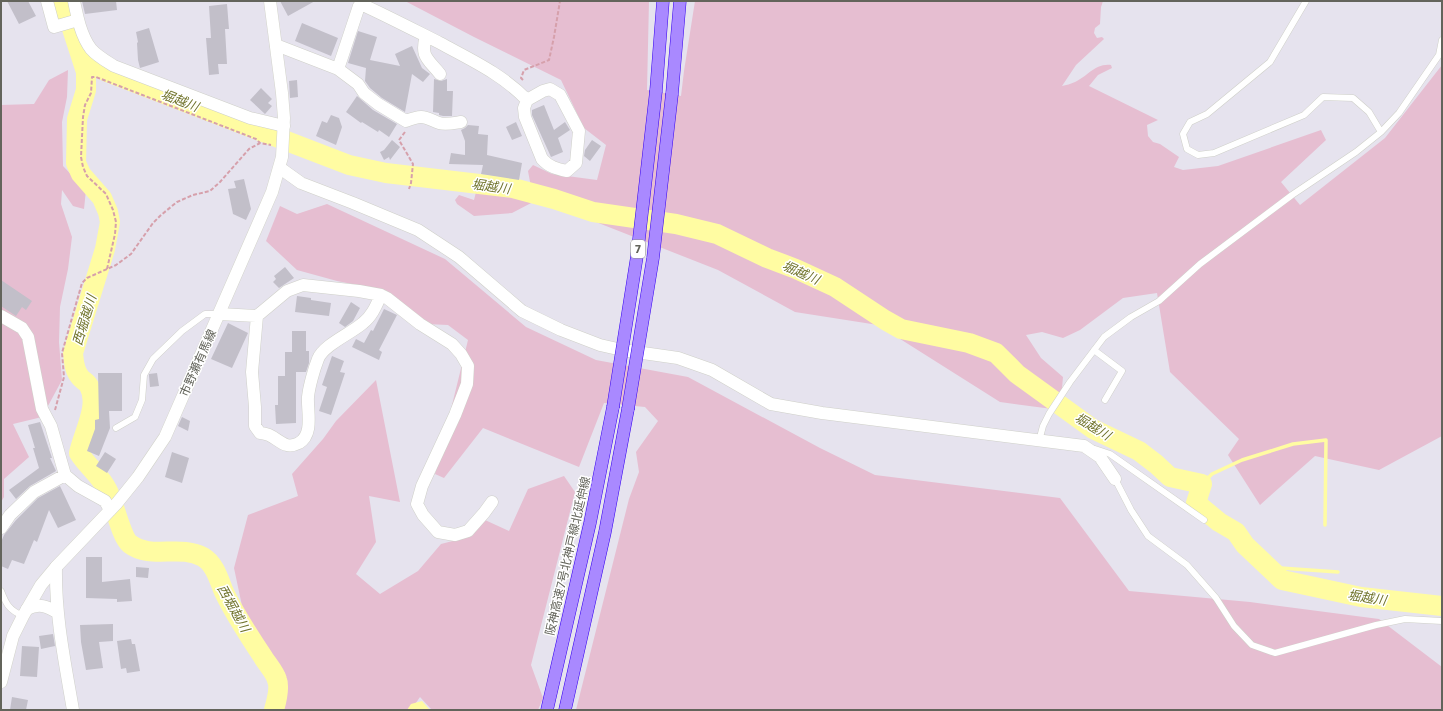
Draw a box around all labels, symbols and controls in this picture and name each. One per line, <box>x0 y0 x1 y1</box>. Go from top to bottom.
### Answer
water label: 堀越川 <box>158 85 203 117</box>
water label: 堀越川 <box>470 174 514 199</box>
road number: 7 <box>631 240 645 258</box>
water label: 堀越川 <box>779 256 824 290</box>
water label: 西堀越川 <box>68 291 102 348</box>
street label: 市野瀬有馬線 <box>175 326 220 399</box>
water label: 堀越川 <box>1071 408 1116 446</box>
street label: 阪神高速7号北神戸線北延伸線 <box>541 475 594 637</box>
water label: 西堀越川 <box>213 581 255 637</box>
water label: 堀越川 <box>1346 585 1390 610</box>

